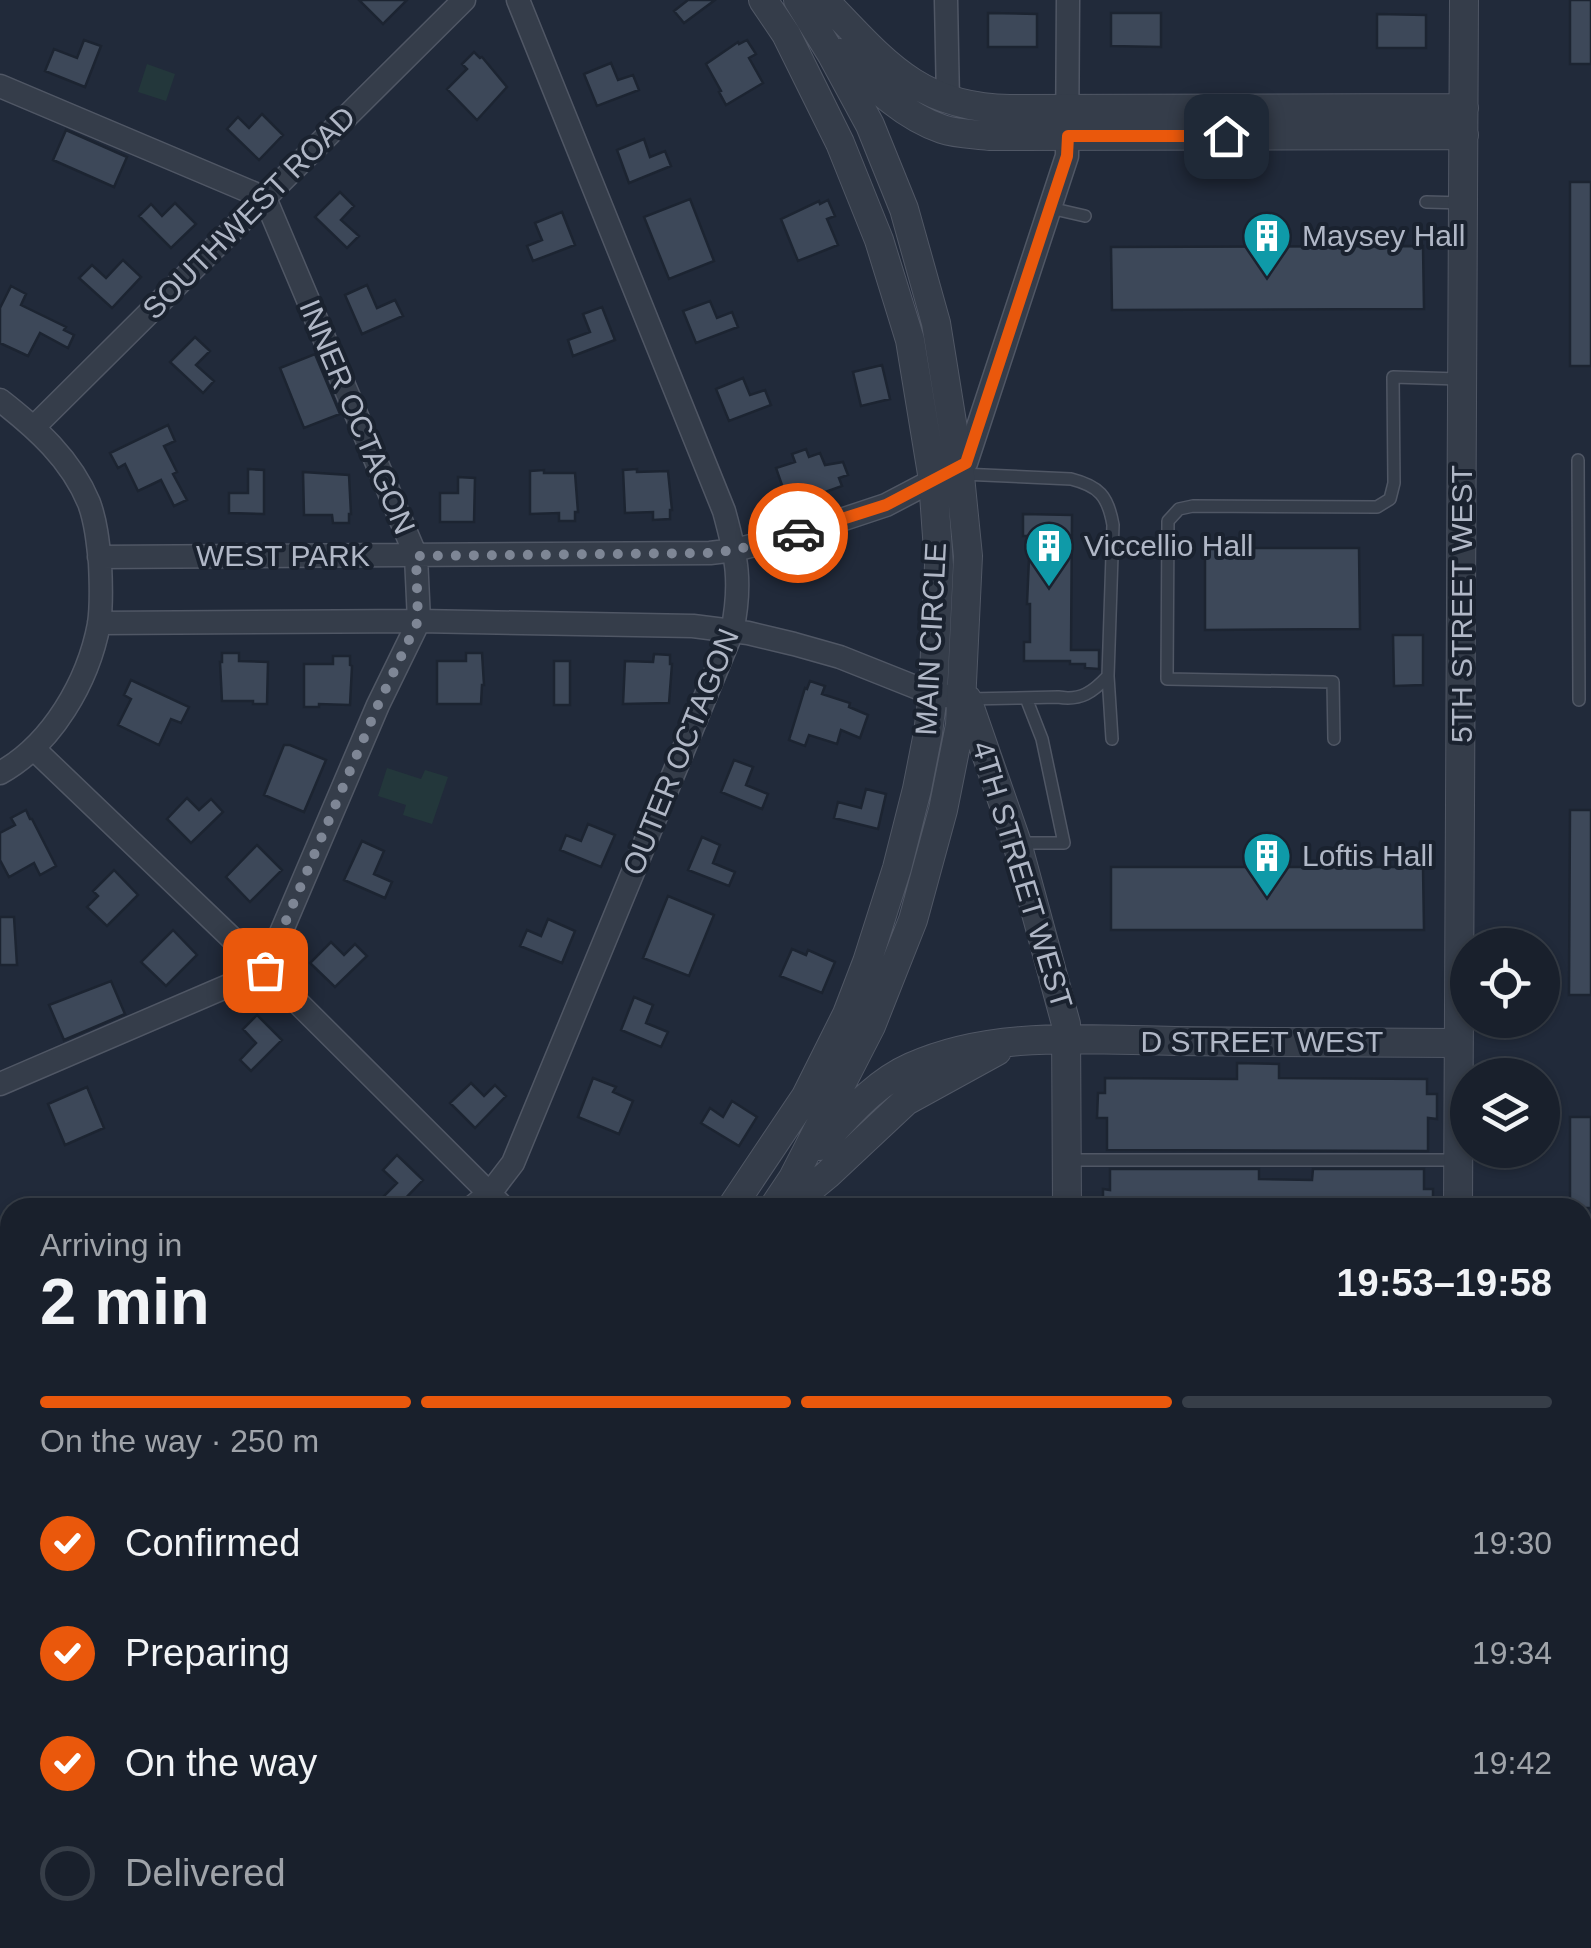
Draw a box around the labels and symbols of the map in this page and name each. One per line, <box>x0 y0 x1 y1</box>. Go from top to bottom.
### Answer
pin <box>1184 94 1269 179</box>
street label: SOUTHWEST ROAD <box>136 100 361 325</box>
building icon: Maysey Hall <box>1241 210 1293 278</box>
place label: Maysey Hall <box>1302 219 1465 252</box>
street label: INNER OCTAGON <box>293 295 422 539</box>
street label: 5TH STREET WEST <box>1445 465 1478 743</box>
courier <box>748 483 848 583</box>
building icon: Viccellio Hall <box>1023 520 1075 588</box>
place label: Viccellio Hall <box>1084 529 1254 562</box>
street label: WEST PARK <box>196 539 370 572</box>
street label: MAIN CIRCLE <box>909 542 952 736</box>
street label: OUTER OCTAGON <box>616 624 745 880</box>
street label: 4TH STREET WEST <box>966 737 1079 1013</box>
building icon: Loftis Hall <box>1241 830 1293 898</box>
place label: Loftis Hall <box>1302 839 1434 872</box>
pin <box>223 928 308 1013</box>
street label: D STREET WEST <box>1141 1025 1383 1058</box>

